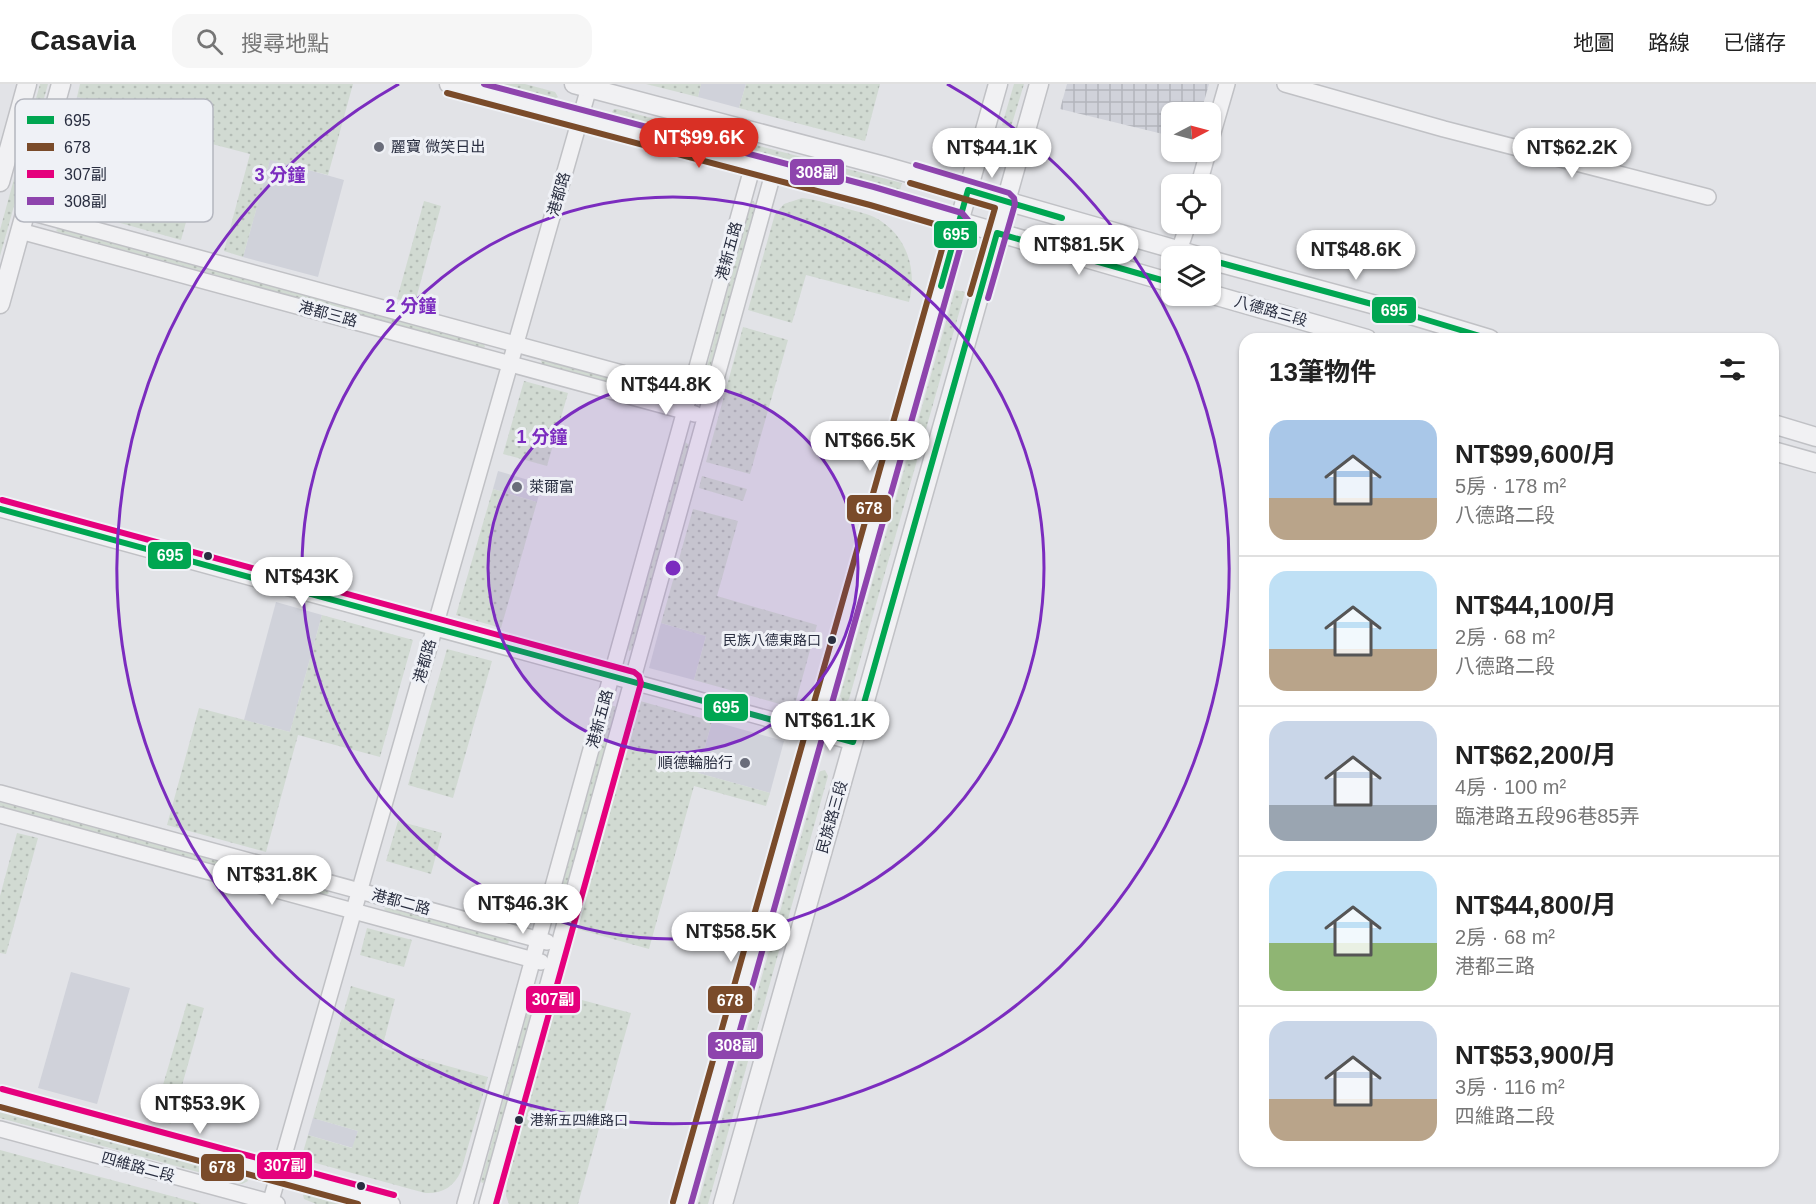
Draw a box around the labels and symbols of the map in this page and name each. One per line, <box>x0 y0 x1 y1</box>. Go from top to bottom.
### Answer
legend <box>15 99 213 222</box>
north arrow <box>1161 102 1221 162</box>
text: 695 <box>64 112 91 129</box>
pin: NT$99.6K <box>637 118 761 169</box>
pin: NT$44.1K <box>930 128 1054 179</box>
pin: NT$62.2K <box>1510 128 1634 179</box>
place label: 麗寶 微笑日出 <box>391 138 485 155</box>
text: 678 <box>64 139 91 156</box>
marker: 麗寶 微笑日出 <box>372 140 386 154</box>
line badge: 308副 <box>789 158 845 186</box>
text: 308副 <box>796 164 838 181</box>
text: 3 分鐘 <box>254 165 306 185</box>
text: 307副 <box>64 166 107 183</box>
street label: 港都路 <box>544 170 573 218</box>
text: 308副 <box>64 193 107 210</box>
street label: 港新五路 <box>713 220 744 282</box>
line badge: 695 <box>933 220 978 249</box>
pin: NT$81.5K <box>1017 225 1141 276</box>
text: 695 <box>943 226 969 243</box>
pin: NT$48.6K <box>1294 230 1418 281</box>
street label: 八德路三段 <box>1233 292 1310 329</box>
text: 2 分鐘 <box>385 296 437 316</box>
line badge: 695 <box>1371 296 1417 324</box>
street label: 港都三路 <box>297 298 359 329</box>
text: 695 <box>1381 302 1407 319</box>
pin: NT$44.8K <box>604 365 728 416</box>
pin: NT$66.5K <box>808 421 932 472</box>
text: 1 分鐘 <box>516 427 568 447</box>
place label: 萊爾富 <box>529 478 574 495</box>
marker: 萊爾富 <box>510 480 524 494</box>
line badge: 678 <box>846 494 892 523</box>
text: 678 <box>856 500 882 517</box>
line badge: 695 <box>147 541 192 570</box>
text: 695 <box>157 547 183 564</box>
unlabelled marker <box>202 550 214 562</box>
pin: NT$43K <box>253 557 351 608</box>
centre of rings <box>663 558 683 578</box>
place label: 民族八德東路口 <box>723 632 821 648</box>
marker: 民族八德東路口 <box>826 634 838 646</box>
street label: 港都路 <box>410 637 439 685</box>
street label: 港新五路 <box>584 688 615 750</box>
line badge: 695 <box>703 693 749 722</box>
text: 695 <box>713 699 739 716</box>
pin: NT$61.1K <box>768 701 892 752</box>
place label: 順德輪胎行 <box>658 754 733 771</box>
marker: 順德輪胎行 <box>738 756 752 770</box>
street label: 民族路三段 <box>813 778 850 855</box>
pin: NT$31.8K <box>210 855 334 906</box>
pin: NT$46.3K <box>461 884 585 935</box>
street label: 港都二路 <box>370 886 432 917</box>
pin: NT$58.5K <box>669 912 793 963</box>
line badge: 307副 <box>525 985 581 1014</box>
line badge: 678 <box>707 985 753 1014</box>
text: 307副 <box>532 991 574 1008</box>
text: 678 <box>717 992 743 1009</box>
line badge: 308副 <box>707 1031 764 1060</box>
text: 308副 <box>715 1037 757 1054</box>
pin: NT$53.9K <box>138 1084 262 1135</box>
place label: 港新五四維路口 <box>530 1112 628 1128</box>
marker: 港新五四維路口 <box>513 1114 525 1126</box>
street label: 四維路二段 <box>100 1149 177 1184</box>
line badge: 307副 <box>256 1151 313 1180</box>
line badge: 678 <box>200 1153 245 1182</box>
text: 307副 <box>264 1157 306 1174</box>
text: 678 <box>209 1159 235 1176</box>
unlabelled marker <box>355 1180 367 1192</box>

